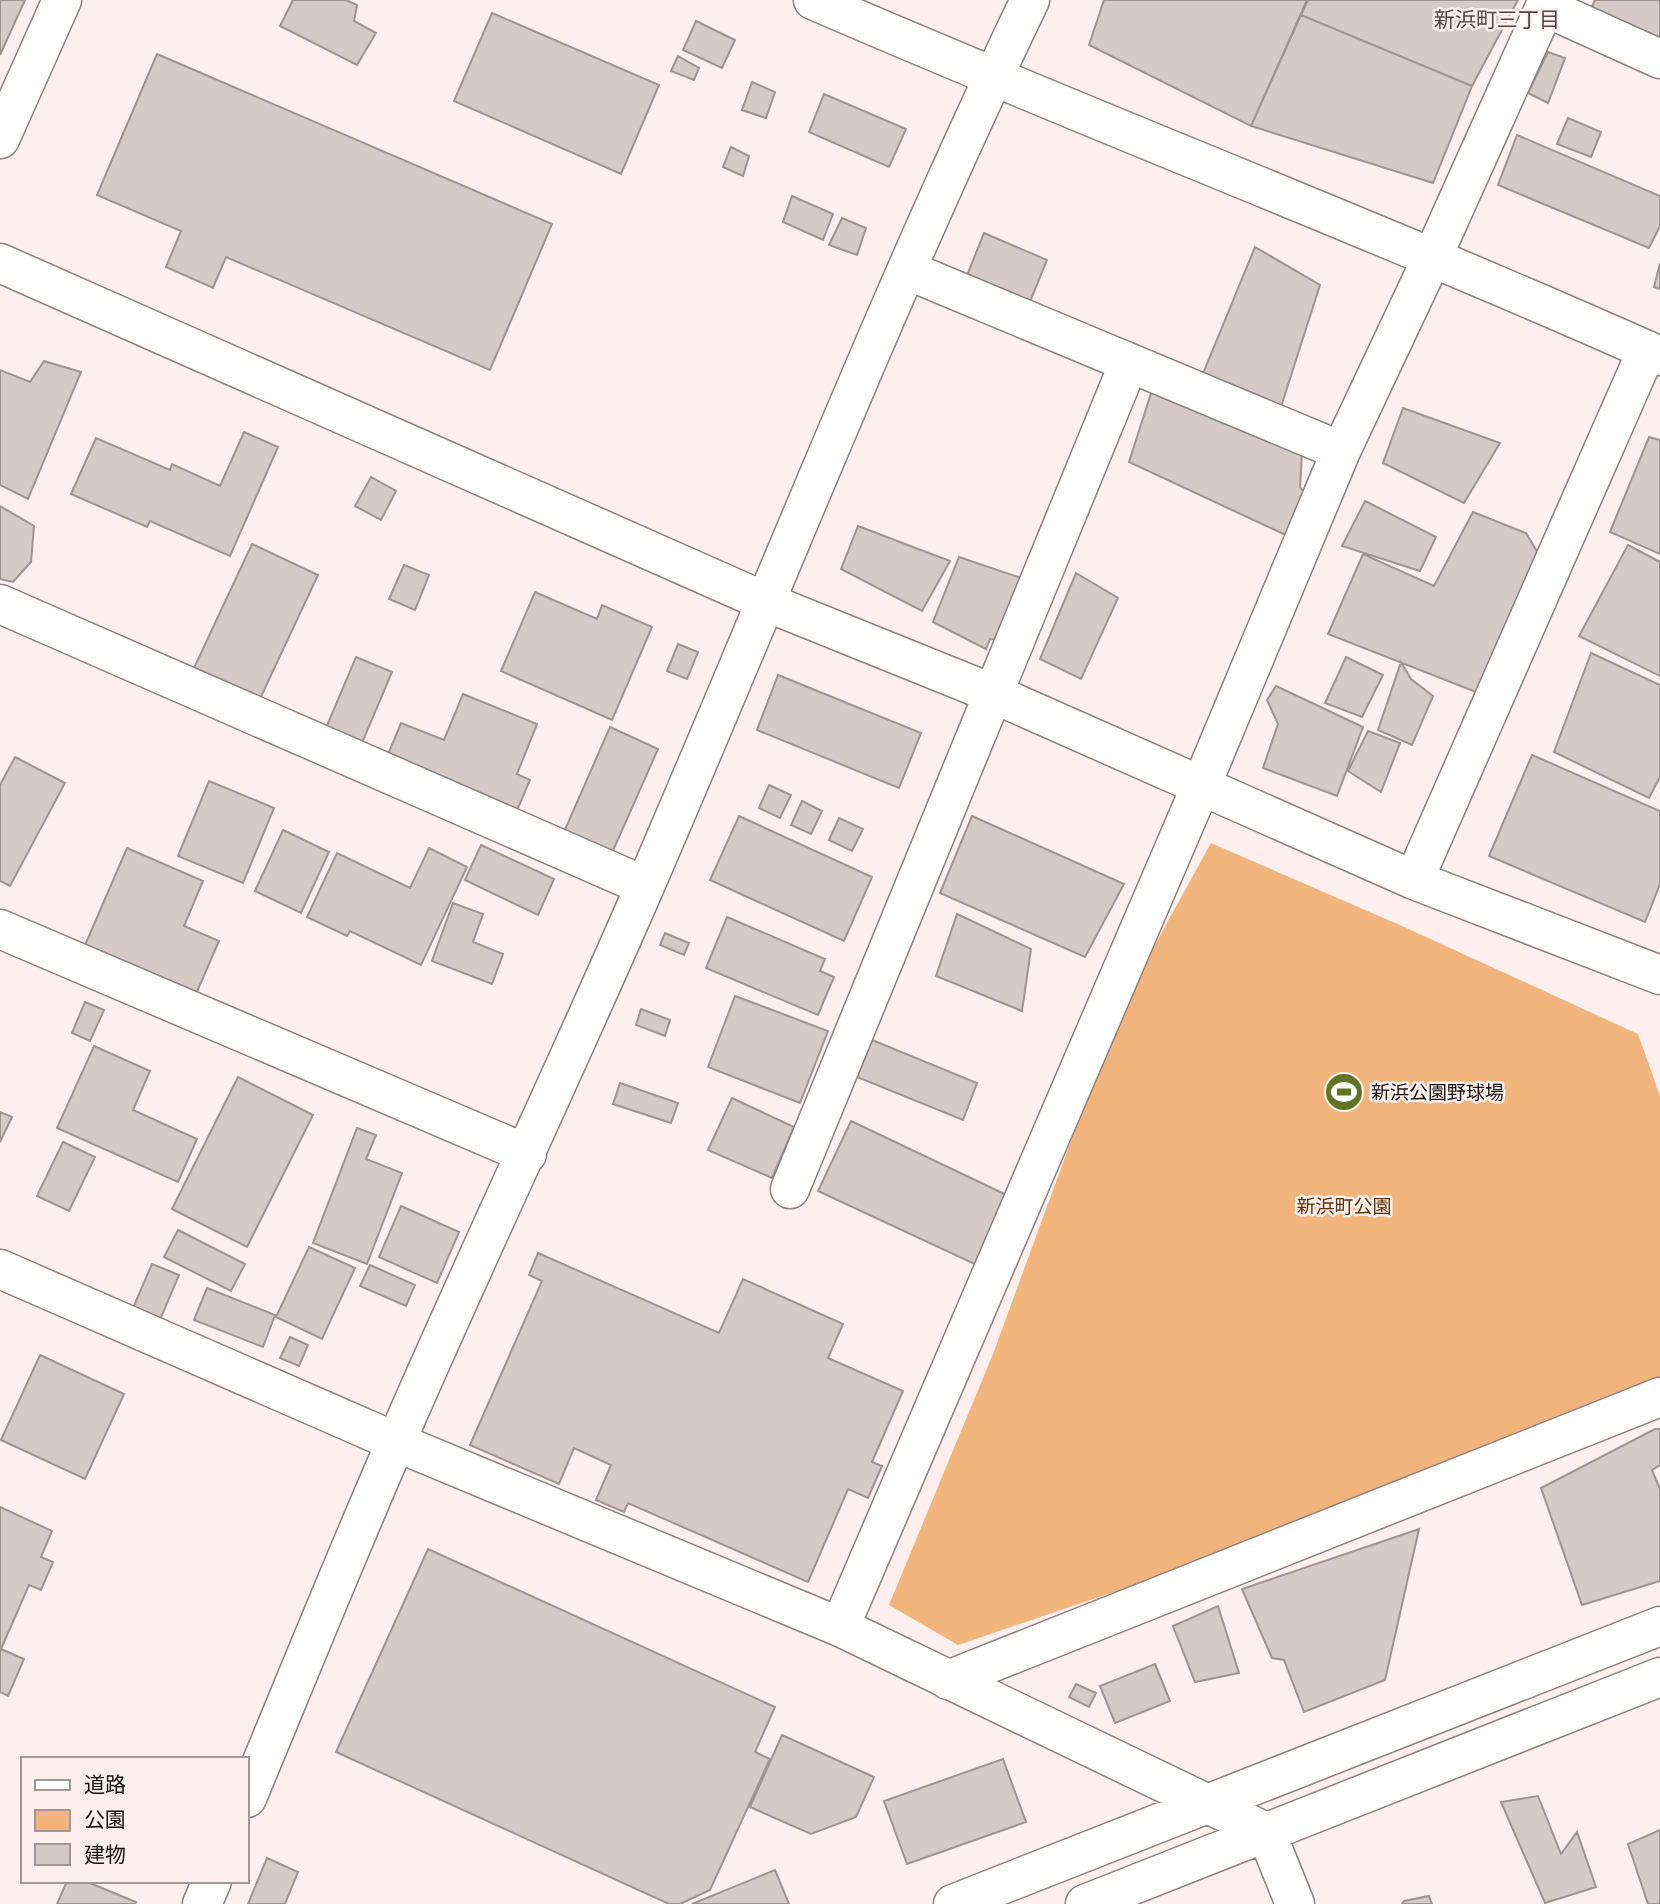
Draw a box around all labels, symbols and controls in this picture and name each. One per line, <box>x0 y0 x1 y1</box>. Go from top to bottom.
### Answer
district label: 新浜町三丁目 <box>1434 3 1560 35</box>
sports icon: 新浜公園野球場 <box>1323 1071 1365 1113</box>
place label: 新浜公園野球場 <box>1371 1077 1504 1106</box>
park label: 新浜町公園 <box>1296 1191 1392 1220</box>
legend <box>21 1757 248 1883</box>
text: 道路 <box>84 1768 126 1800</box>
text: 公園 <box>84 1803 126 1835</box>
text: 建物 <box>84 1838 126 1870</box>

